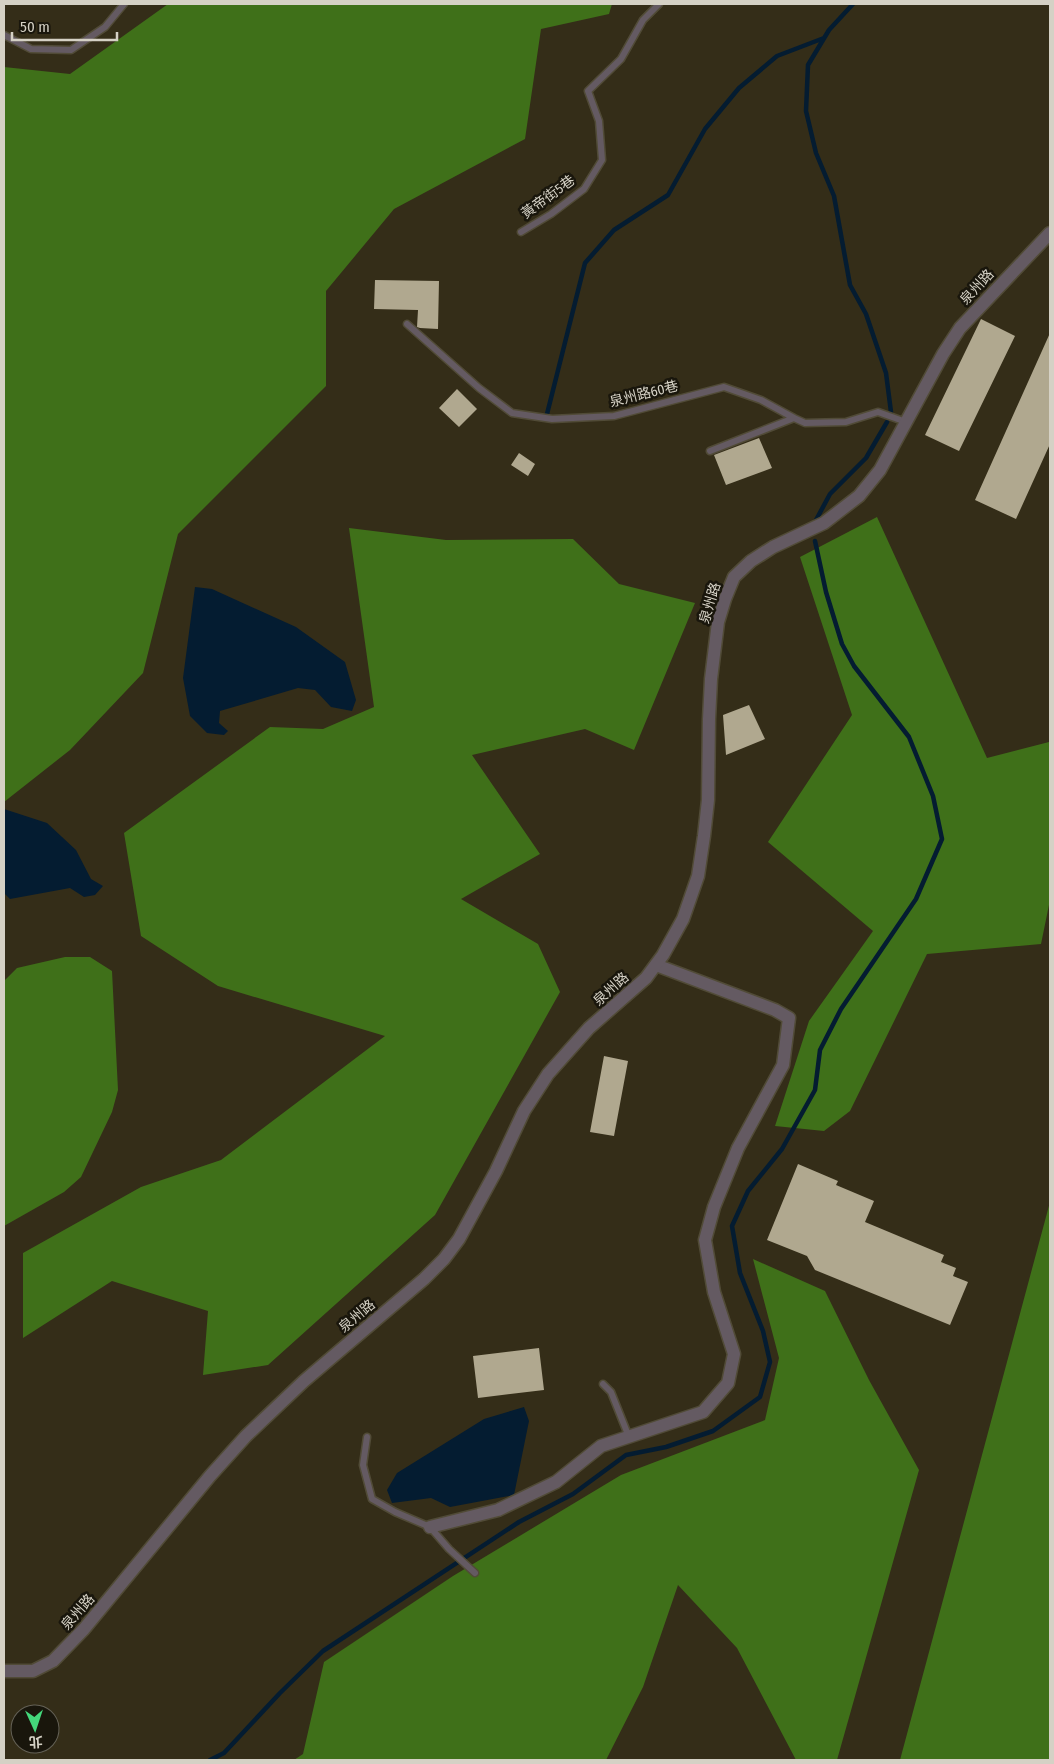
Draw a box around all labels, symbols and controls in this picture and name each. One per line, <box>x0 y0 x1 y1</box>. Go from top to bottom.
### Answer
scale bar <box>12 10 118 42</box>
text: 50 m <box>20 18 50 36</box>
street label: 黃帝街5巷 <box>518 172 578 222</box>
street label: 泉州路 <box>956 266 998 308</box>
street label: 泉州路60巷 <box>608 377 680 411</box>
street label: 泉州路 <box>696 580 724 626</box>
street label: 泉州路 <box>590 969 632 1009</box>
street label: 泉州路 <box>335 1296 379 1336</box>
street label: 泉州路 <box>58 1591 98 1633</box>
north arrow <box>10 1704 60 1754</box>
text: 北 <box>28 1733 43 1750</box>

